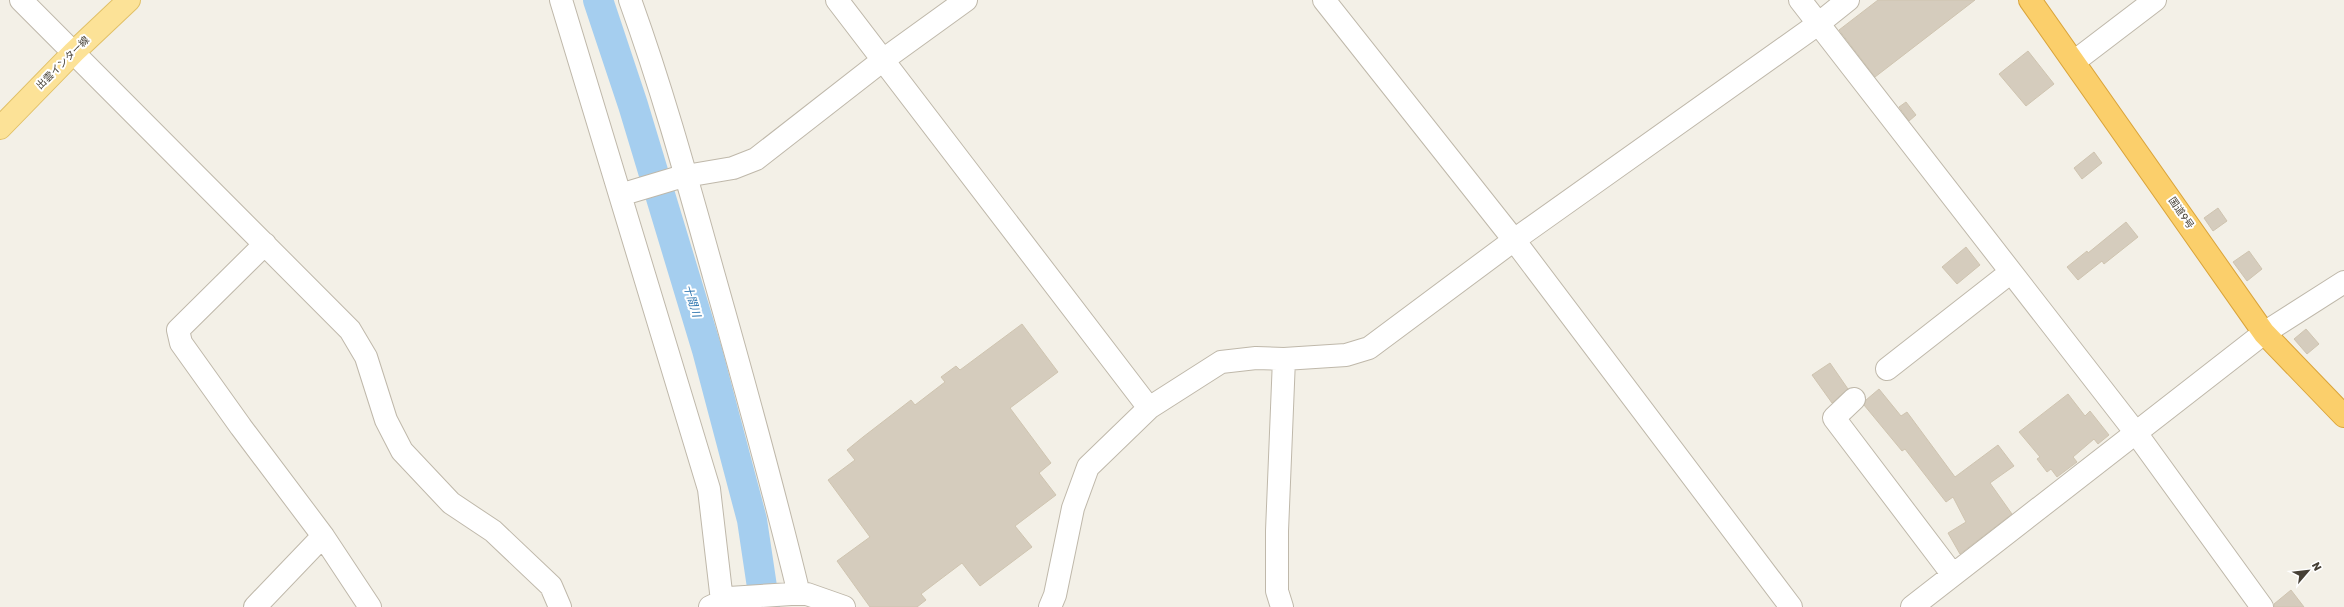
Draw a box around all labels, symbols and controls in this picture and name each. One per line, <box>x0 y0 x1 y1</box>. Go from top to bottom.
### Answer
street label: 出雲インター線 <box>34 34 92 92</box>
street label: 国道9号 <box>2166 195 2196 231</box>
water label: 十間川 <box>681 283 703 320</box>
north arrow <box>2288 551 2328 591</box>
text: N <box>2309 560 2324 573</box>

